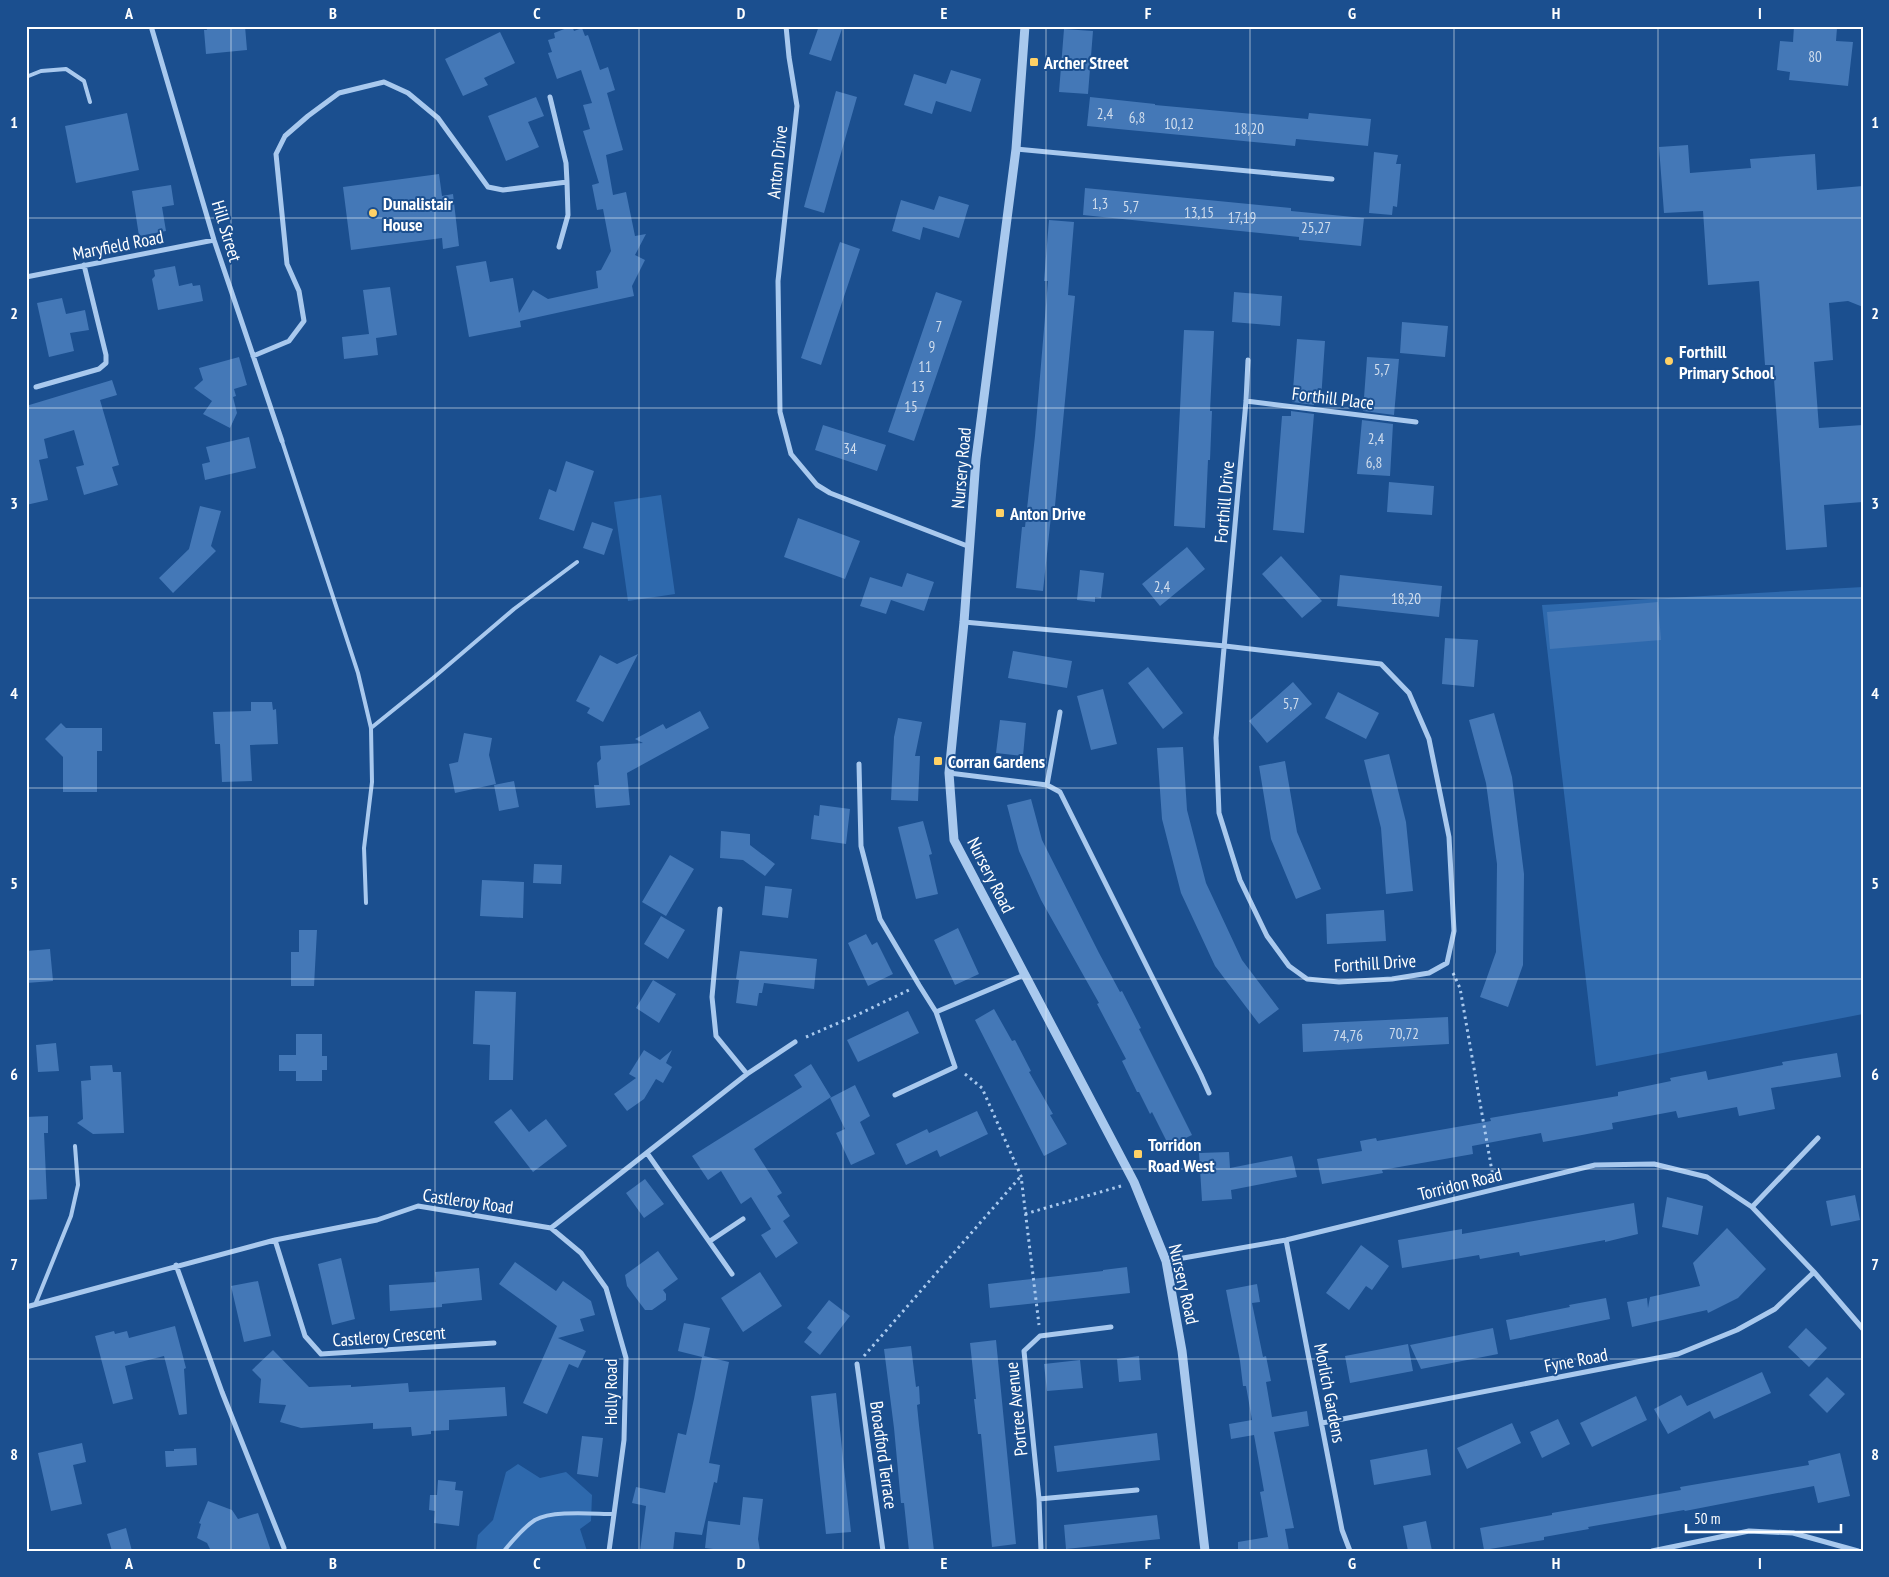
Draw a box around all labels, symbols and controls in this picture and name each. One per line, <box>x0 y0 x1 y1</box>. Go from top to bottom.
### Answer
text: A <box>124 3 134 23</box>
text: B <box>329 3 337 23</box>
text: C <box>533 3 541 23</box>
text: D <box>737 3 746 23</box>
text: E <box>941 3 948 23</box>
text: F <box>1145 3 1152 23</box>
text: G <box>1348 3 1356 23</box>
text: H <box>1552 3 1560 23</box>
text: I <box>1758 3 1762 23</box>
house number: 80 <box>1808 47 1822 66</box>
place label: Archer Street <box>1043 51 1129 74</box>
marker: Archer Street <box>1028 56 1040 68</box>
house number: 2,4 <box>1097 104 1113 123</box>
house number: 6,8 <box>1129 108 1145 127</box>
text: 1 <box>10 112 18 132</box>
text: 1 <box>1871 112 1879 132</box>
house number: 10,12 <box>1164 114 1194 133</box>
house number: 18,20 <box>1234 119 1264 138</box>
street label: Anton Drive <box>762 124 792 200</box>
place label: Dunalistair House <box>383 192 454 236</box>
house number: 1,3 <box>1092 194 1108 213</box>
street label: Hill Street <box>207 197 247 265</box>
house number: 5,7 <box>1123 197 1139 216</box>
house number: 13,15 <box>1184 203 1214 222</box>
marker: Dunalistair House <box>367 207 379 219</box>
house number: 17,19 <box>1228 208 1256 227</box>
house number: 25,27 <box>1301 218 1331 237</box>
street label: Maryfield Road <box>71 225 165 265</box>
text: 2 <box>10 303 18 323</box>
text: 2 <box>1871 303 1879 323</box>
house number: 7 <box>936 317 942 336</box>
house number: 9 <box>929 337 935 356</box>
place label: Forthill Primary School <box>1679 340 1775 384</box>
marker: Forthill Primary School <box>1663 355 1675 367</box>
house number: 11 <box>918 357 932 376</box>
house number: 5,7 <box>1374 360 1390 379</box>
house number: 13 <box>911 377 925 396</box>
street label: Forthill Place <box>1291 382 1375 414</box>
house number: 15 <box>904 397 918 416</box>
street label: Nursery Road <box>946 426 976 510</box>
house number: 2,4 <box>1368 429 1384 448</box>
house number: 34 <box>843 439 857 458</box>
house number: 6,8 <box>1366 453 1382 472</box>
street label: Forthill Drive <box>1209 460 1239 544</box>
text: 3 <box>10 493 18 513</box>
text: 3 <box>1871 493 1879 513</box>
place label: Anton Drive <box>1009 502 1086 525</box>
marker: Anton Drive <box>994 507 1006 519</box>
house number: 2,4 <box>1154 577 1170 596</box>
house number: 18,20 <box>1391 589 1421 608</box>
text: 4 <box>10 683 18 703</box>
text: 4 <box>1871 683 1879 703</box>
house number: 5,7 <box>1283 694 1299 713</box>
place label: Corran Gardens <box>948 750 1045 773</box>
marker: Corran Gardens <box>932 755 944 767</box>
street label: Nursery Road <box>962 833 1020 917</box>
text: 5 <box>10 873 18 893</box>
text: 5 <box>1871 873 1879 893</box>
street label: Forthill Drive <box>1333 949 1417 977</box>
house number: 70,72 <box>1389 1024 1419 1043</box>
house number: 74,76 <box>1333 1026 1363 1045</box>
text: 6 <box>10 1064 18 1084</box>
text: 6 <box>1871 1064 1879 1084</box>
place label: Torridon Road West <box>1148 1133 1215 1177</box>
marker: Torridon Road West <box>1132 1148 1144 1160</box>
street label: Torridon Road <box>1416 1162 1504 1206</box>
street label: Castleroy Road <box>421 1183 515 1219</box>
street label: Nursery Road <box>1164 1242 1204 1326</box>
text: 7 <box>10 1254 18 1274</box>
text: 7 <box>1871 1254 1879 1274</box>
street label: Castleroy Crescent <box>332 1321 446 1351</box>
street label: Morlich Gardens <box>1309 1341 1351 1445</box>
street label: Fyne Road <box>1542 1343 1610 1377</box>
street label: Holly Road <box>599 1359 622 1425</box>
street label: Portree Avenue <box>1000 1361 1032 1457</box>
street label: Broadford Terrace <box>865 1400 903 1510</box>
text: 8 <box>10 1444 18 1464</box>
text: 8 <box>1871 1444 1879 1464</box>
scale bar <box>1686 1502 1842 1534</box>
text: 50 m <box>1694 1509 1720 1528</box>
text: A <box>124 1553 134 1573</box>
text: B <box>329 1553 337 1573</box>
text: C <box>533 1553 541 1573</box>
text: D <box>737 1553 746 1573</box>
text: E <box>941 1553 948 1573</box>
text: F <box>1145 1553 1152 1573</box>
text: G <box>1348 1553 1356 1573</box>
text: H <box>1552 1553 1560 1573</box>
text: I <box>1758 1553 1762 1573</box>

